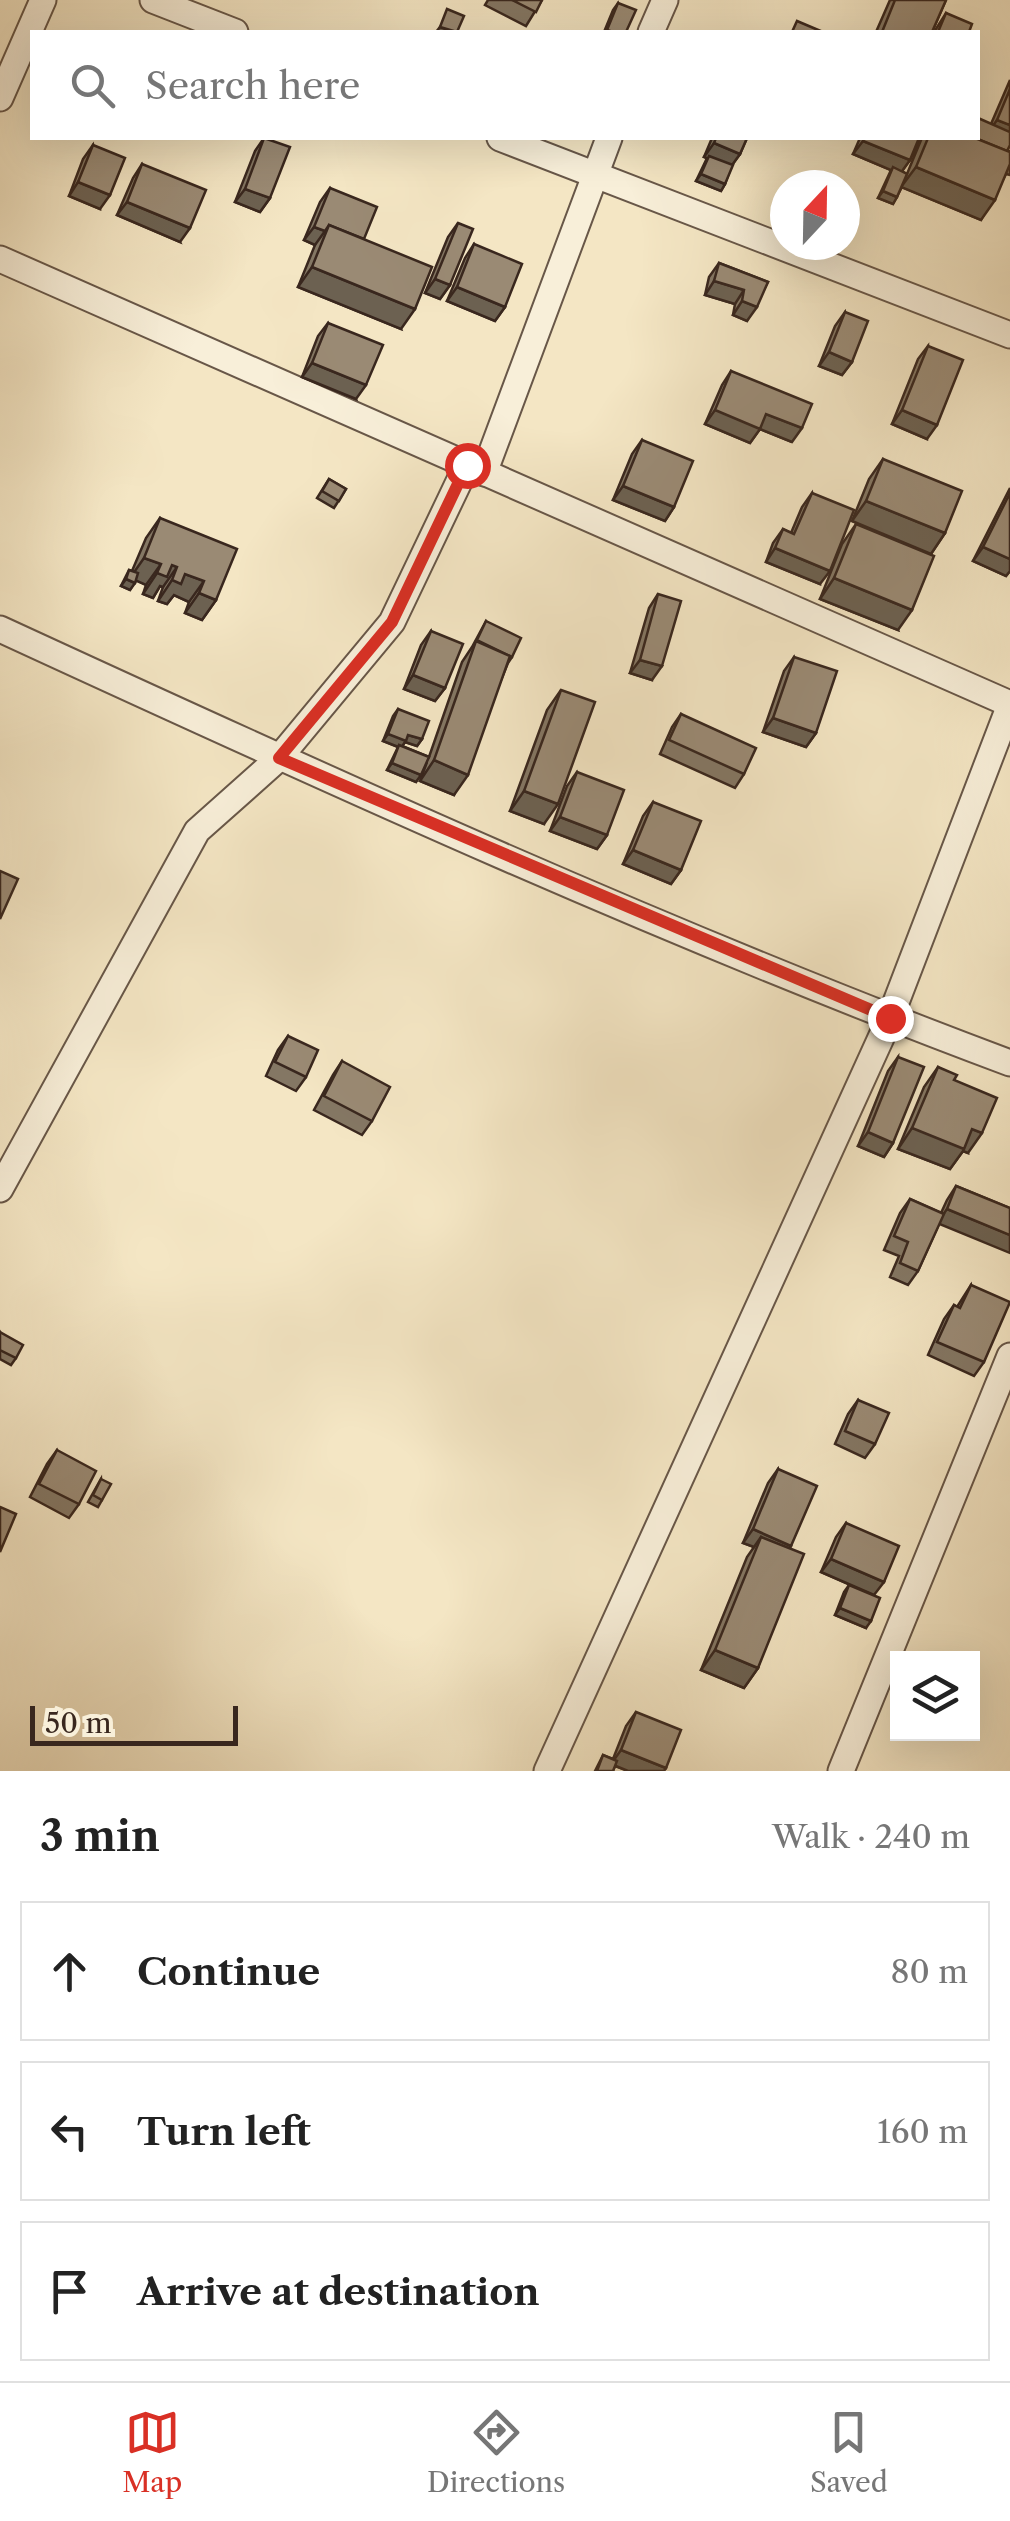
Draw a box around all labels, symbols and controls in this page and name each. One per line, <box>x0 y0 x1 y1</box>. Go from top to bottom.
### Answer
search box <box>30 30 980 140</box>
icon: search <box>65 58 120 113</box>
text: Search here <box>145 62 360 109</box>
north arrow <box>770 170 860 260</box>
route start <box>445 443 491 489</box>
route end <box>868 996 914 1042</box>
map controls <box>890 1651 980 1741</box>
button: layers <box>890 1651 980 1741</box>
scale bar <box>30 1701 238 1746</box>
text: 50 m <box>45 1706 112 1740</box>
text: 3 min <box>40 1810 160 1862</box>
text: Walk · 240 m <box>772 1817 970 1856</box>
icon: ahead <box>42 1944 97 1999</box>
text: Continue <box>137 1948 320 1995</box>
text: 80 m <box>890 1952 968 1991</box>
icon: left <box>42 2104 97 2159</box>
text: Turn left <box>137 2108 311 2155</box>
text: 160 m <box>877 2112 968 2151</box>
icon: arrive <box>42 2264 97 2319</box>
text: Arrive at destination <box>137 2268 540 2315</box>
tab: Map <box>122 2405 182 2499</box>
tab: Directions <box>427 2405 565 2499</box>
tab: Saved <box>810 2405 888 2499</box>

